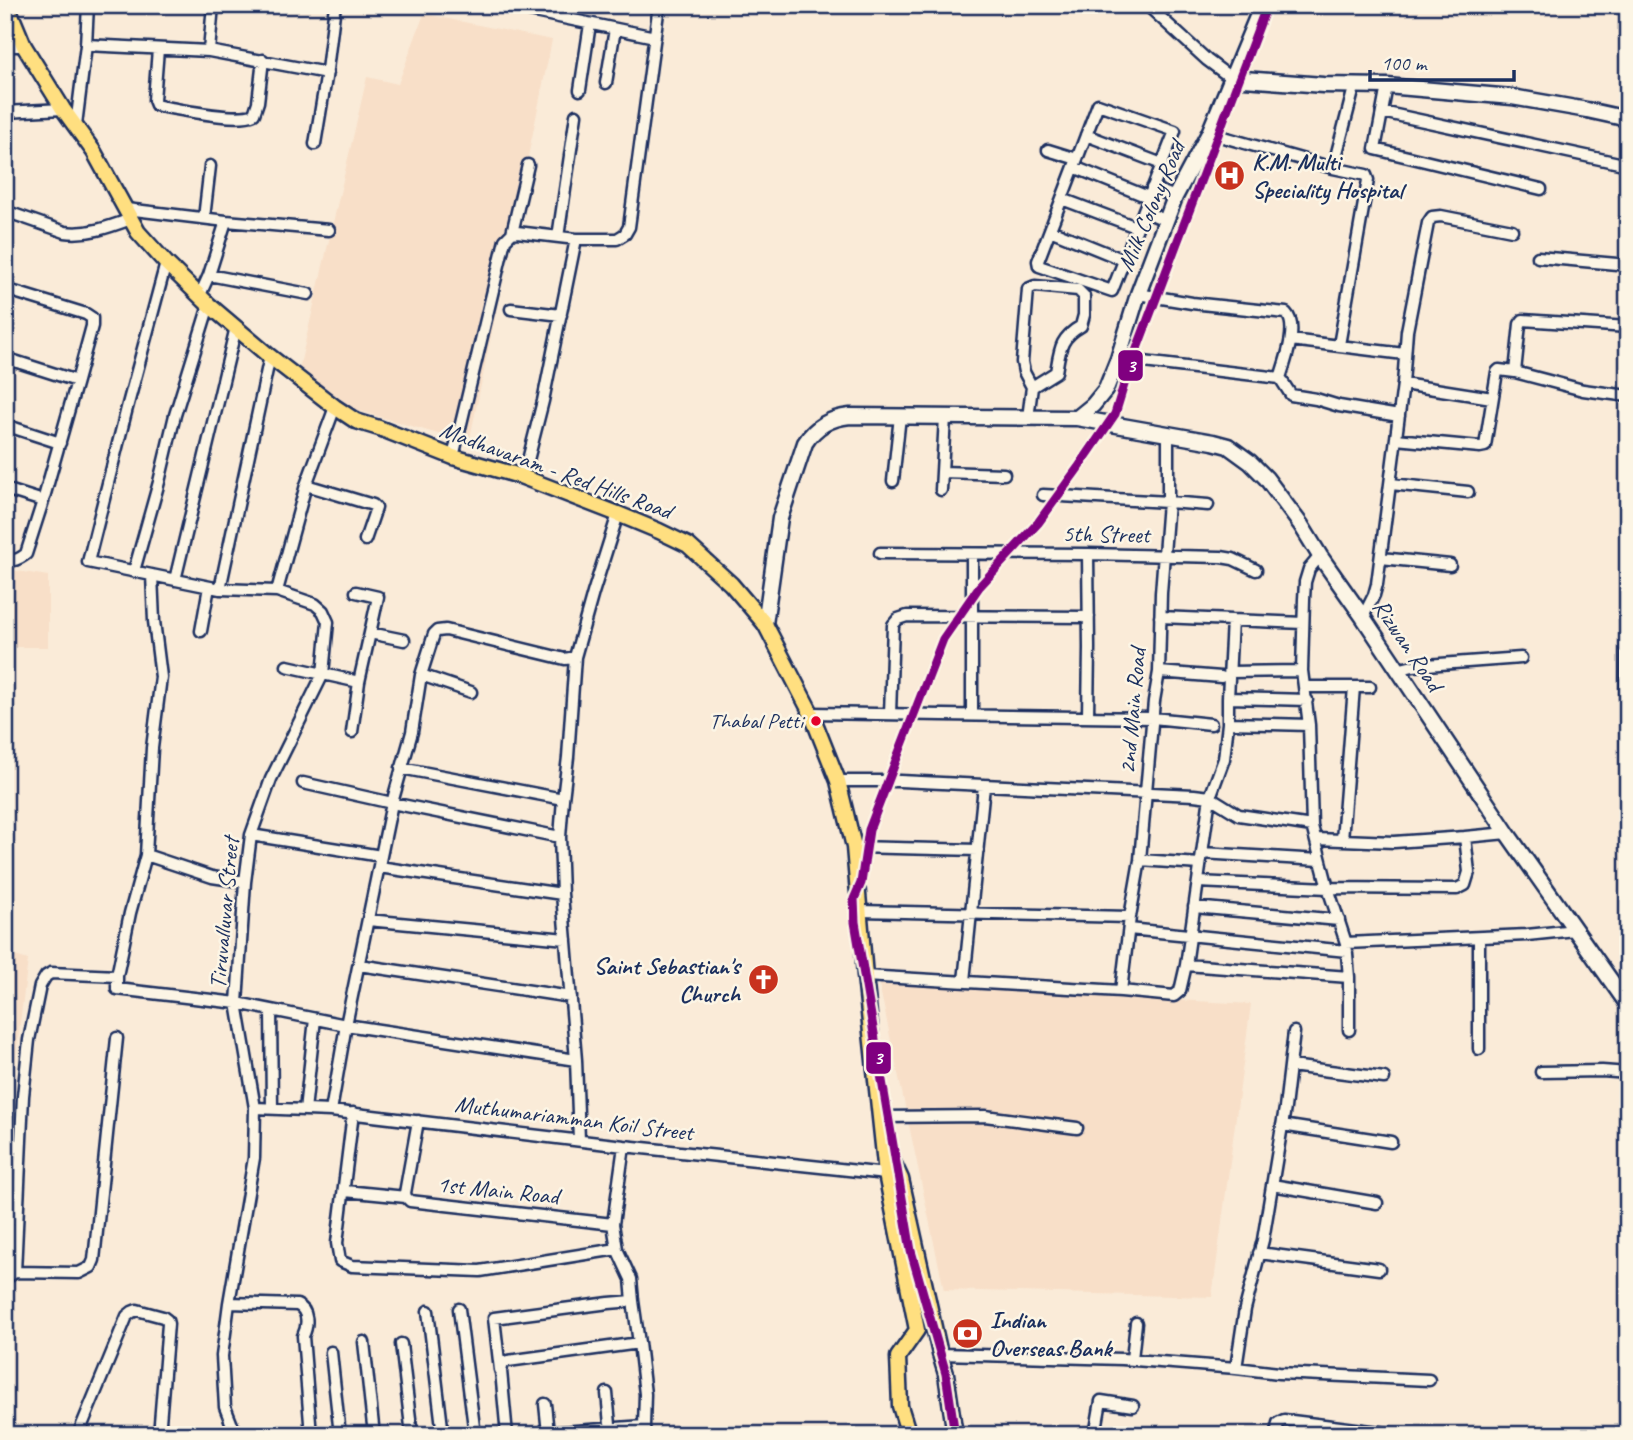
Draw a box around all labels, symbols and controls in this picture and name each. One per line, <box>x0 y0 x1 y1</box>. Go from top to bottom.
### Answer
scale bar <box>1370 38 1514 82</box>
text: 100 m <box>1381 50 1428 76</box>
street label: Milk Colony Road <box>1110 133 1193 275</box>
place label: K.M. Multi Speciality Hospital <box>1252 147 1408 205</box>
hospital icon: K.M. Multi Speciality Hospital <box>1212 159 1246 193</box>
line badge: 3 <box>1117 349 1144 382</box>
text: 3 <box>1127 354 1138 378</box>
street label: Madhavaram - Red Hills Road <box>436 414 679 527</box>
street label: 5th Street <box>1062 518 1152 550</box>
street label: Rizwan Road <box>1366 593 1452 700</box>
street label: 2nd Main Road <box>1112 643 1153 775</box>
place label: Thabal Petti <box>709 707 806 735</box>
marker: Thabal Petti <box>809 714 823 728</box>
street label: Tiruvalluvar Street <box>202 833 246 990</box>
place label: Saint Sebastian's Church <box>594 951 743 1009</box>
church icon: Saint Sebastian's Church <box>746 963 780 997</box>
line badge: 3 <box>865 1041 892 1075</box>
text: 3 <box>874 1046 885 1070</box>
street label: Muthumariamman Koil Street <box>453 1089 697 1148</box>
street label: 1st Main Road <box>436 1169 564 1212</box>
place label: Indian Overseas Bank <box>990 1305 1113 1363</box>
bank icon: Indian Overseas Bank <box>950 1317 984 1351</box>

